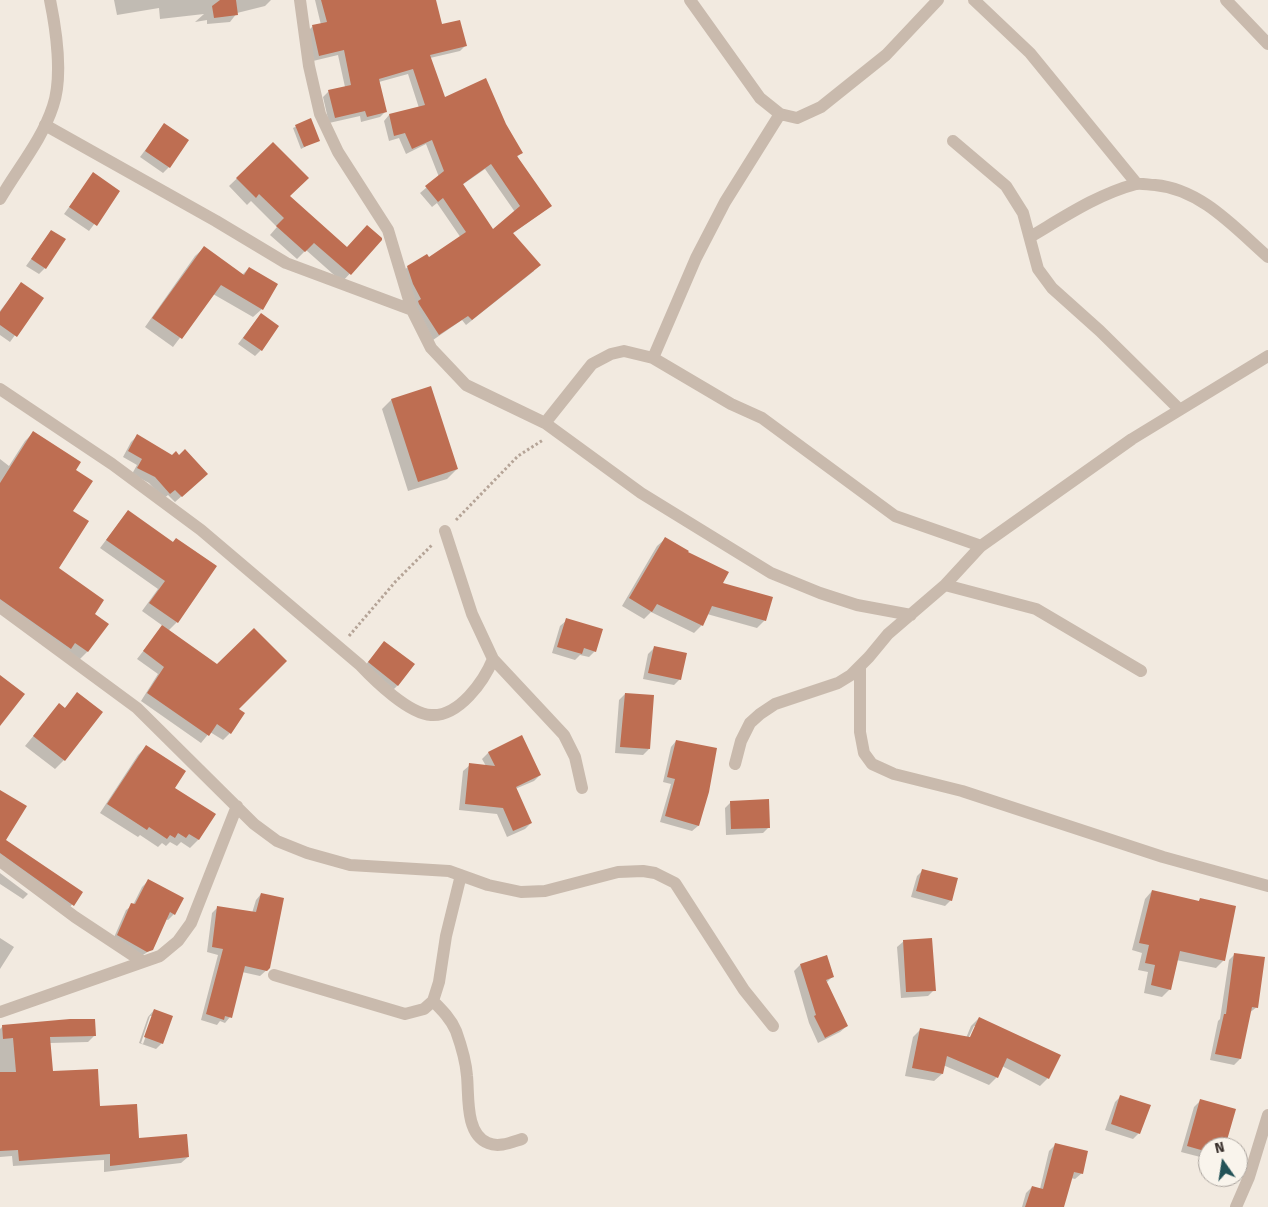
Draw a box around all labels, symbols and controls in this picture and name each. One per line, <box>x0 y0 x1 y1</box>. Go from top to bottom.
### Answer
north arrow <box>1198 1137 1248 1187</box>
text: N <box>1213 1139 1226 1157</box>

